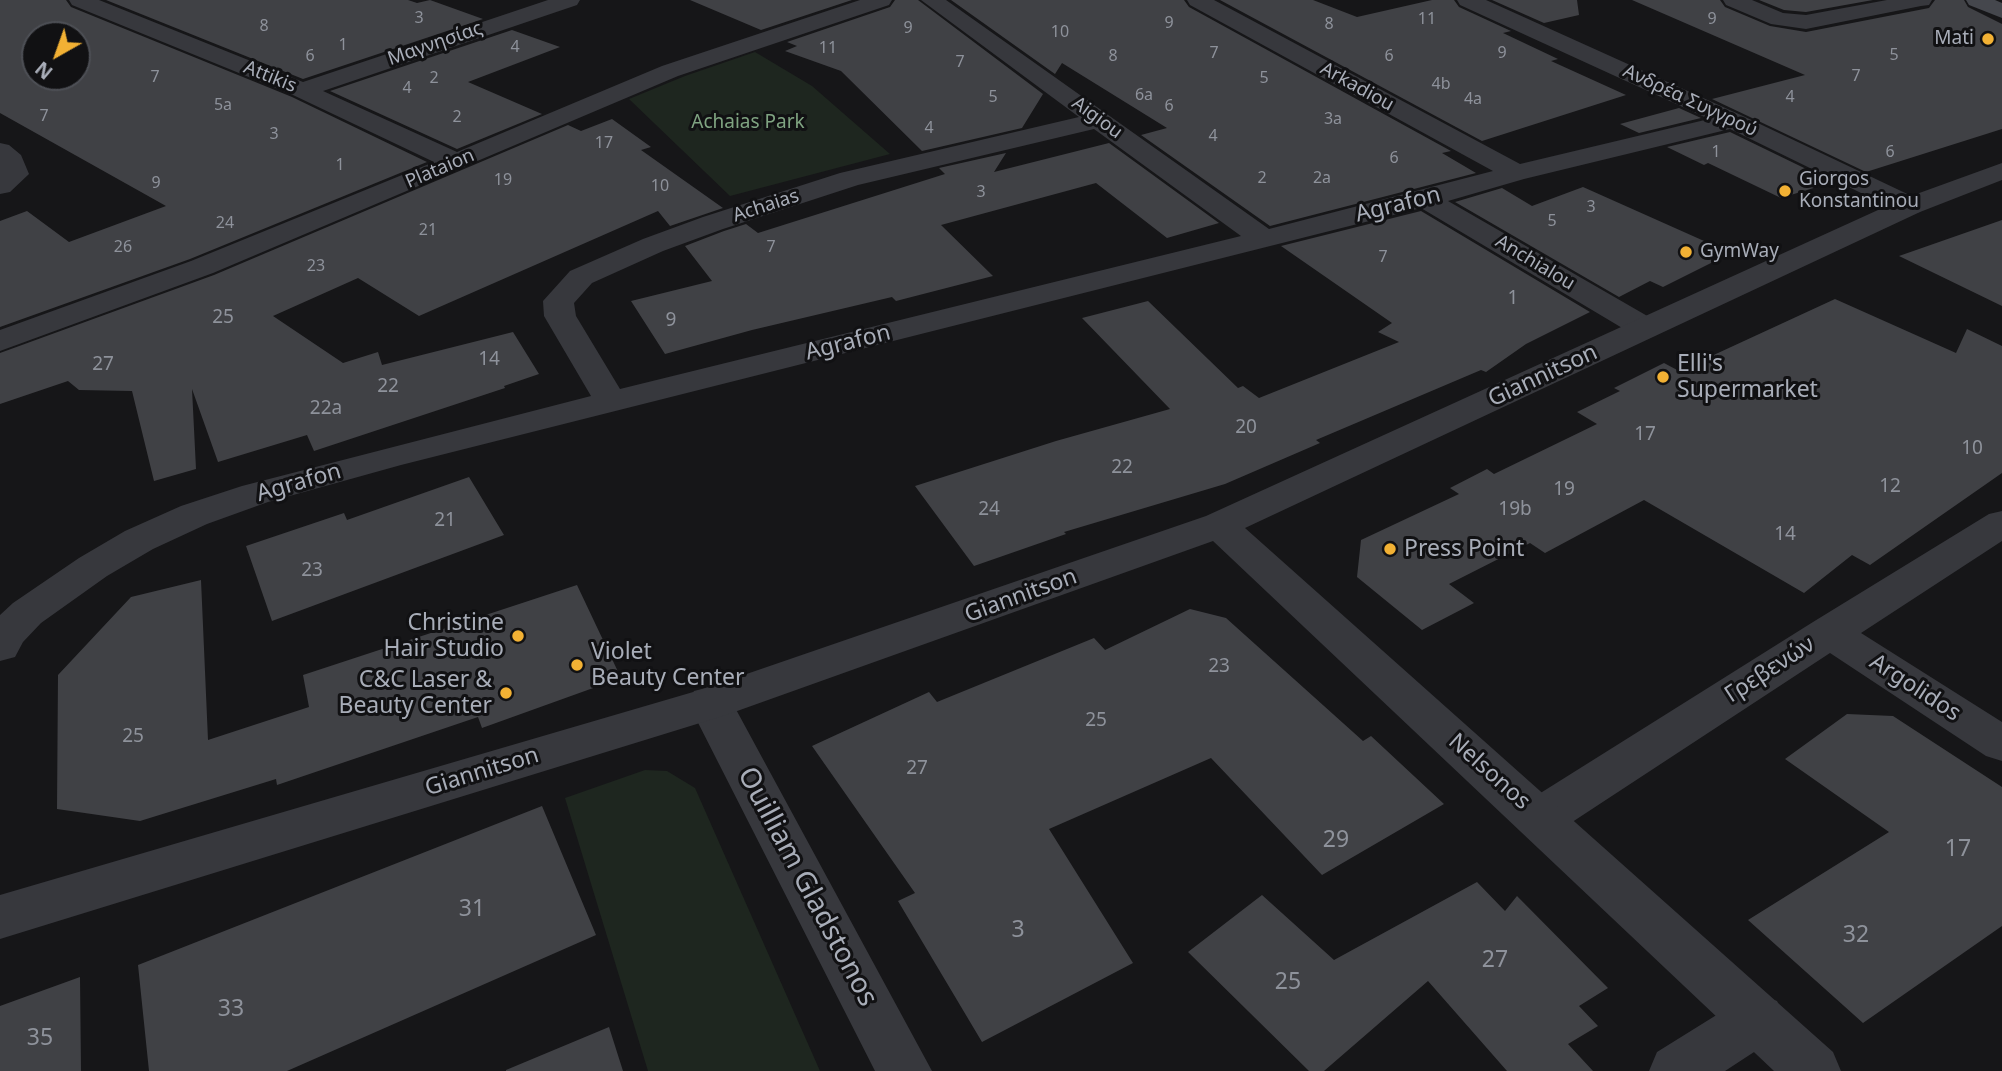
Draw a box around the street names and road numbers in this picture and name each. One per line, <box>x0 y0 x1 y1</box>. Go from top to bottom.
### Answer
street label: Μαγνησίας <box>385 17 485 71</box>
street label: Attikis <box>240 56 300 98</box>
street label: Arkadiou <box>1316 57 1398 117</box>
street label: Ανδρέα Συγγρού <box>1619 60 1761 142</box>
street label: Aigiou <box>1067 92 1127 144</box>
street label: Plataion <box>402 144 478 194</box>
street label: Agrafon <box>1353 181 1443 229</box>
street label: Achaias <box>730 185 802 227</box>
street label: Anchialou <box>1491 230 1579 296</box>
street label: Agrafon <box>803 319 893 367</box>
street label: Giannitson <box>1484 339 1602 413</box>
street label: Agrafon <box>253 458 345 508</box>
street label: Giannitson <box>961 563 1081 629</box>
street label: Γρεβενών <box>1720 631 1820 709</box>
street label: Argolidos <box>1864 648 1966 728</box>
street label: Nelsonos <box>1442 728 1536 816</box>
street label: Giannitson <box>422 742 542 802</box>
street label: Ouilliam Gladstonos <box>730 762 884 1012</box>

